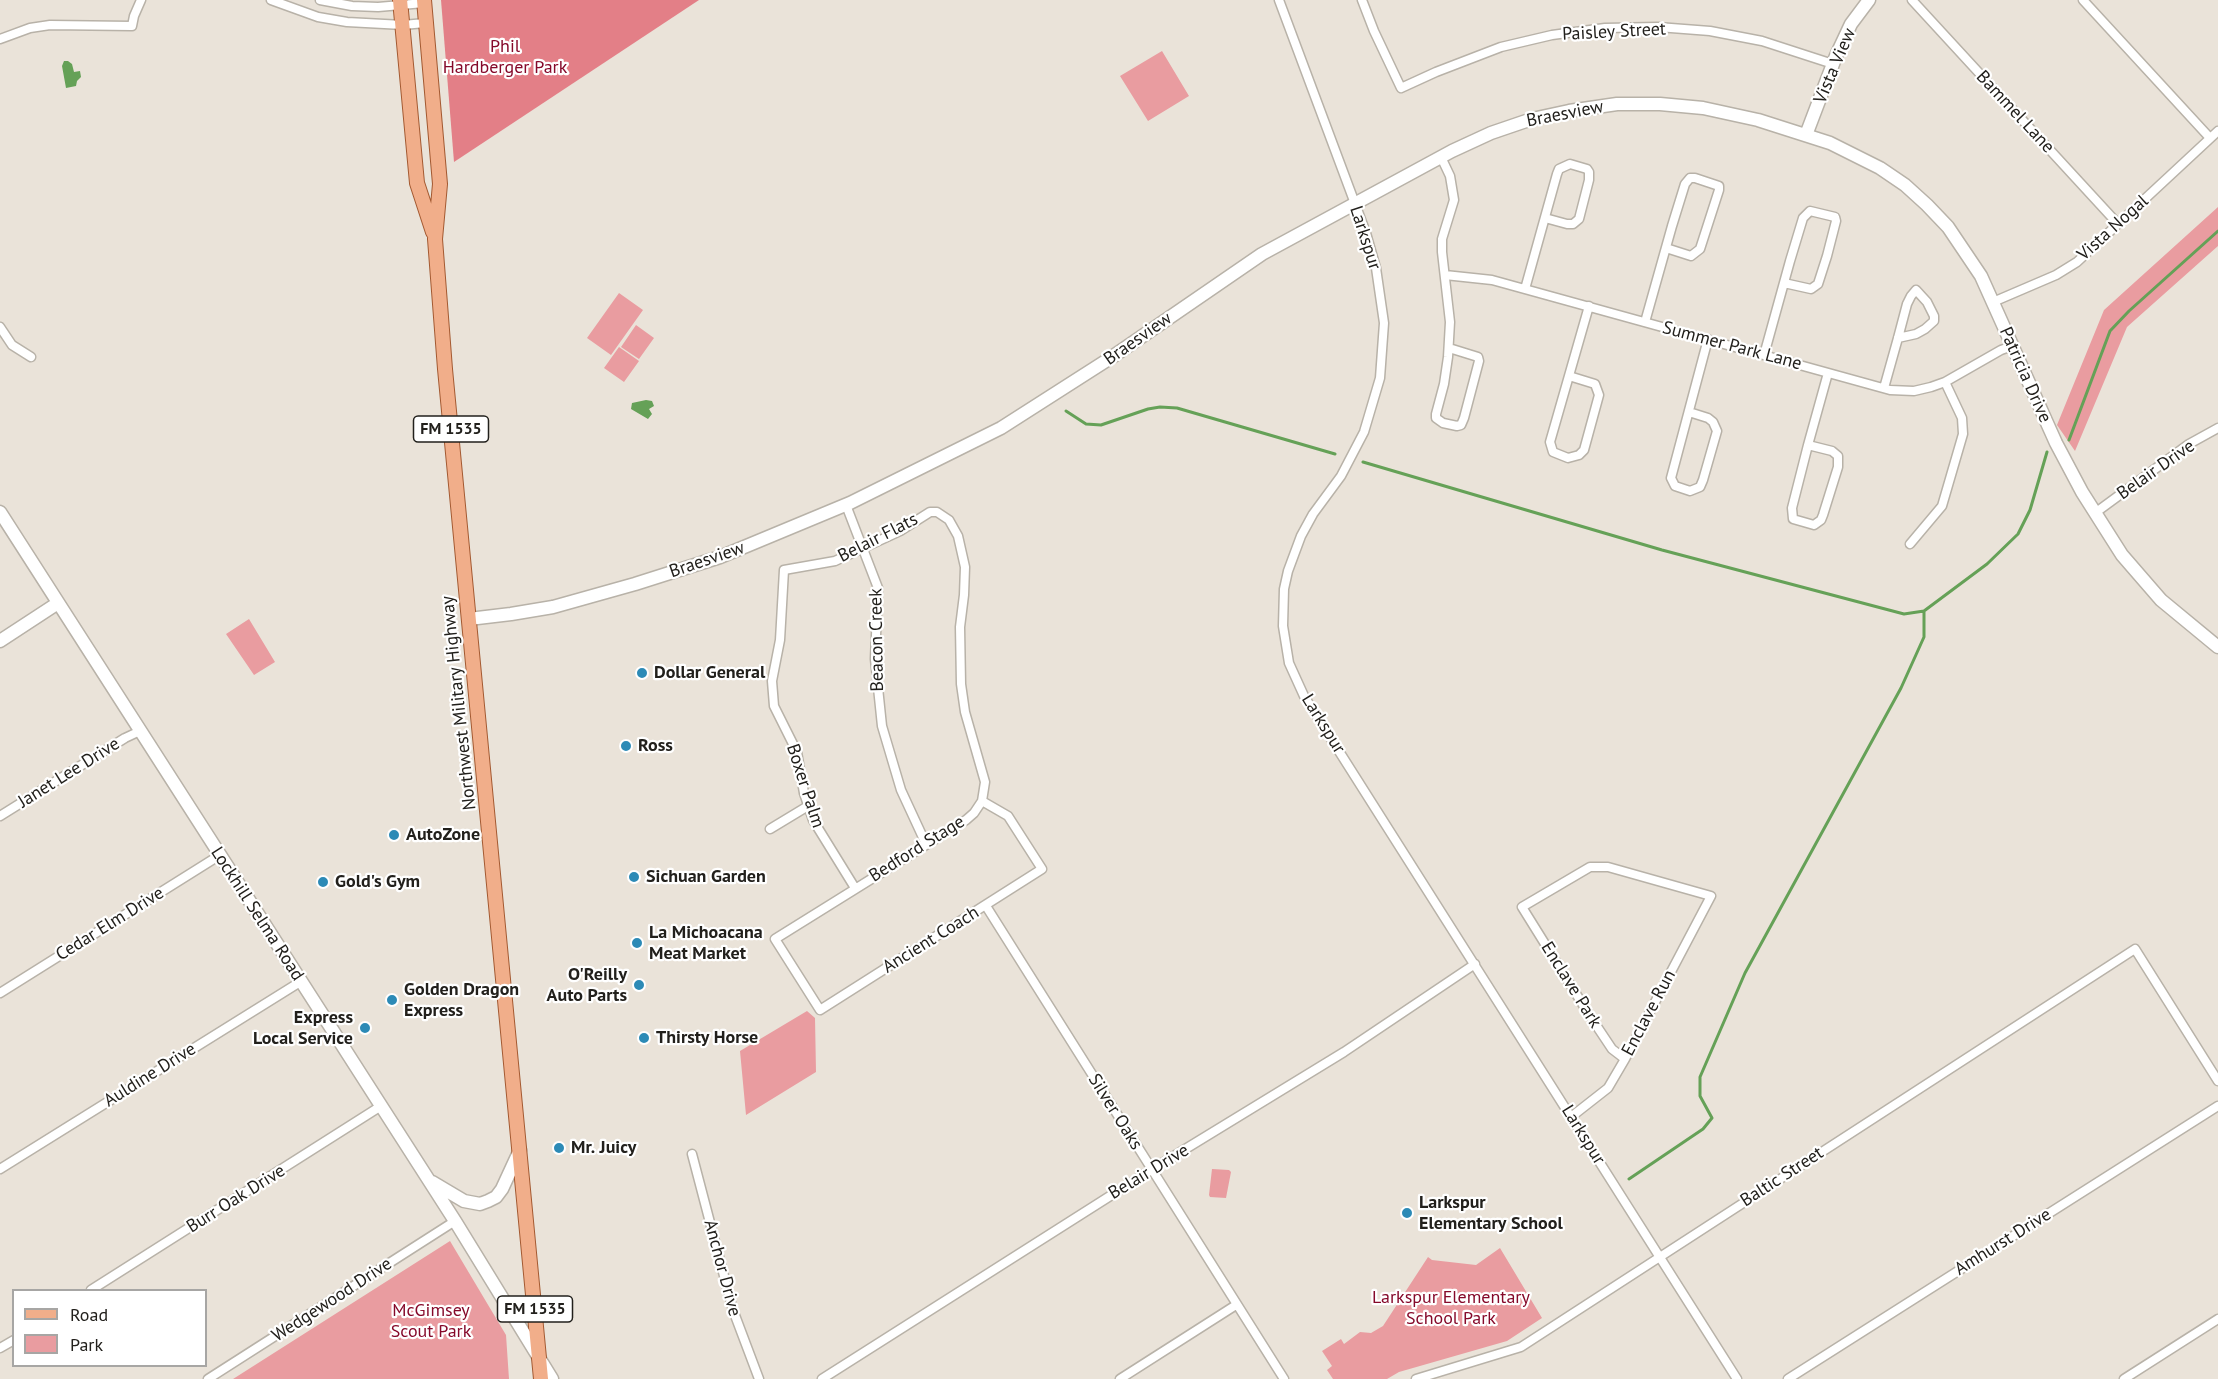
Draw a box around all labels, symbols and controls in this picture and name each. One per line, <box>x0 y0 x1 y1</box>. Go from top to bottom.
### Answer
street label: Paisley Street <box>1562 18 1666 46</box>
street label: Vista View <box>1809 25 1861 107</box>
park label: Phil Hardberger Park <box>443 36 567 78</box>
street label: Bammel Lane <box>1971 66 2059 158</box>
street label: Braesview <box>1525 96 1605 132</box>
street label: Vista Nogal <box>2073 191 2153 265</box>
street label: Larkspur <box>1345 203 1385 273</box>
street label: Braesview <box>1100 308 1176 370</box>
street label: Summer Park Lane <box>1660 317 1804 375</box>
street label: Patricia Drive <box>1994 324 2056 426</box>
road number: FM 1535 <box>414 416 488 442</box>
street label: Belair Drive <box>2113 435 2199 505</box>
street label: Belair Flats <box>834 509 922 567</box>
street label: Braesview <box>667 537 747 583</box>
street label: Beacon Creek <box>865 588 889 692</box>
street label: Northwest Military Highway <box>437 595 481 811</box>
place label: Dollar General <box>654 662 765 684</box>
marker: Dollar General <box>635 666 649 680</box>
street label: Larkspur <box>1296 690 1350 758</box>
street label: Janet Lee Drive <box>14 733 124 813</box>
place label: Ross <box>638 735 673 757</box>
marker: Ross <box>619 739 633 753</box>
street label: Boxer Palm <box>781 741 829 831</box>
street label: Bedford Stage <box>865 811 969 887</box>
place label: AutoZone <box>406 824 480 846</box>
marker: AutoZone <box>387 828 401 842</box>
street label: Lockhill Selma Road <box>206 843 308 985</box>
place label: Sichuan Garden <box>646 866 766 888</box>
marker: Sichuan Garden <box>627 870 641 884</box>
place label: Gold's Gym <box>335 871 420 893</box>
marker: Gold's Gym <box>316 875 330 889</box>
street label: Cedar Elm Drive <box>52 882 168 966</box>
street label: Ancient Coach <box>879 902 983 978</box>
place label: La Michoacana Meat Market <box>649 922 763 964</box>
marker: La Michoacana Meat Market <box>630 936 644 950</box>
street label: Enclave Park <box>1536 938 1606 1032</box>
place label: O'Reilly Auto Parts <box>547 964 627 1006</box>
street label: Enclave Run <box>1617 966 1681 1060</box>
marker: O'Reilly Auto Parts <box>632 978 646 992</box>
place label: Golden Dragon Express <box>404 979 519 1022</box>
marker: Golden Dragon Express <box>385 993 399 1007</box>
place label: Express Local Service <box>253 1007 353 1050</box>
marker: Express Local Service <box>358 1021 372 1035</box>
place label: Thirsty Horse <box>656 1027 758 1049</box>
marker: Thirsty Horse <box>637 1031 651 1045</box>
street label: Auldine Drive <box>100 1038 200 1112</box>
street label: Silver Oaks <box>1083 1070 1147 1154</box>
street label: Larkspur <box>1556 1101 1610 1169</box>
place label: Mr. Juicy <box>571 1137 636 1159</box>
street label: Belair Drive <box>1105 1140 1193 1204</box>
marker: Mr. Juicy <box>552 1141 566 1155</box>
street label: Baltic Street <box>1736 1142 1828 1212</box>
street label: Burr Oak Drive <box>183 1160 289 1238</box>
place label: Larkspur Elementary School <box>1419 1192 1563 1234</box>
street label: Amhurst Drive <box>1951 1204 2055 1280</box>
marker: Larkspur Elementary School <box>1400 1206 1414 1220</box>
street label: Anchor Drive <box>699 1217 745 1319</box>
street label: Wedgewood Drive <box>268 1253 396 1347</box>
park label: Larkspur Elementary School Park <box>1372 1287 1530 1330</box>
legend <box>12 1289 207 1367</box>
road number: FM 1535 <box>498 1296 572 1322</box>
park label: McGimsey Scout Park <box>391 1300 471 1342</box>
text: Road <box>70 1303 108 1326</box>
text: Park <box>70 1333 103 1356</box>

